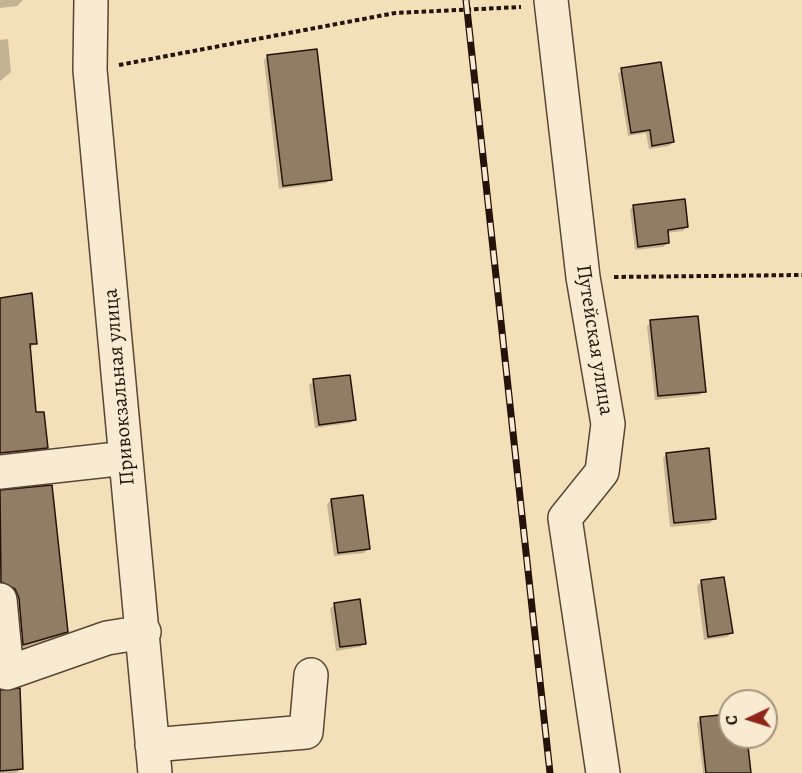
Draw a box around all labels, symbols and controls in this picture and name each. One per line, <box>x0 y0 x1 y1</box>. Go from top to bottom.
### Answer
street label: Путейская улица <box>570 263 618 417</box>
street label: Привокзальная улица <box>99 287 141 487</box>
north arrow <box>718 689 778 749</box>
text: С <box>721 714 743 726</box>

